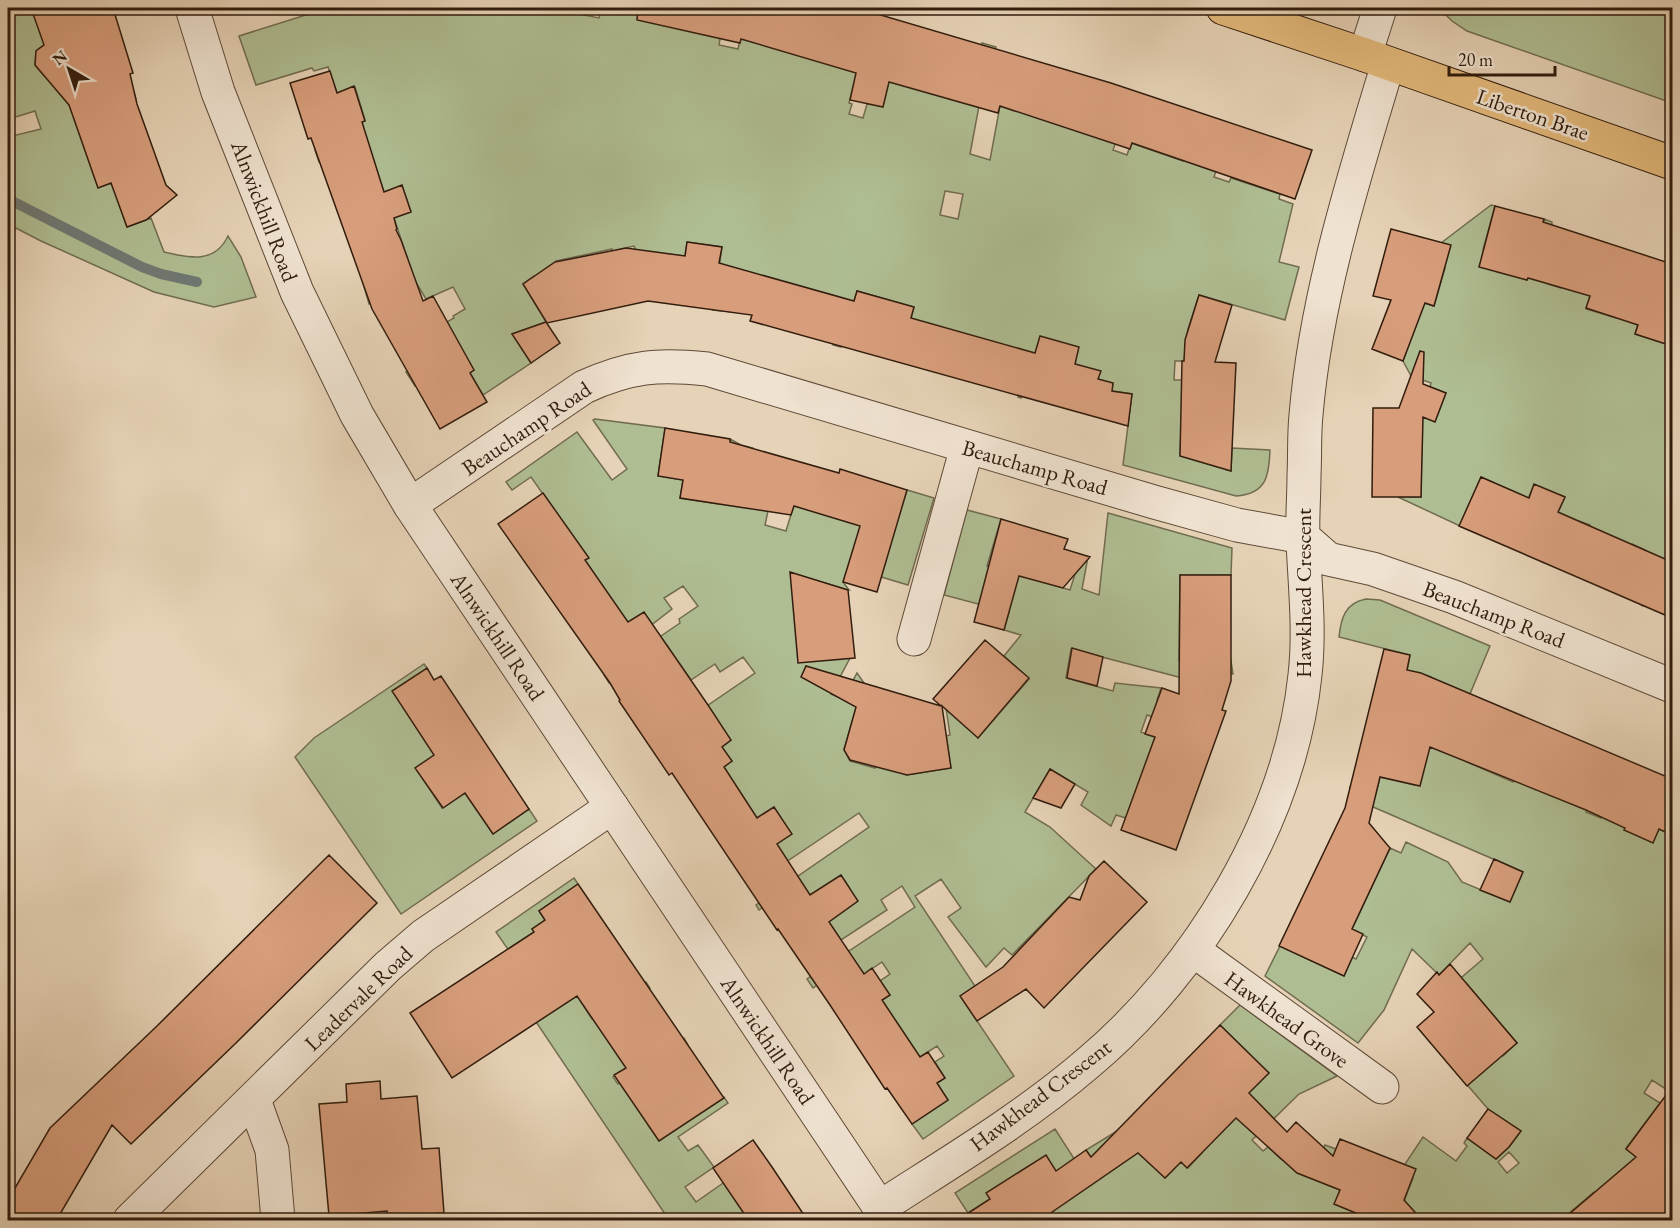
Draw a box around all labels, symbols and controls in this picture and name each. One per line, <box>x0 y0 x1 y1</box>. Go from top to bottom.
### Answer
north arrow <box>39 39 99 99</box>
scale bar <box>1449 39 1556 77</box>
text: N <box>48 45 72 70</box>
text: 20 m <box>1458 48 1493 71</box>
street label: Liberton Brae <box>1473 82 1593 147</box>
street label: Alnwickhill Road <box>224 135 305 287</box>
street label: Beauchamp Road <box>456 374 597 482</box>
street label: Beauchamp Road <box>959 433 1112 502</box>
street label: Hawkhead Crescent <box>1289 508 1318 678</box>
street label: Alnwickhill Road <box>443 566 552 707</box>
street label: Beauchamp Road <box>1419 574 1570 655</box>
street label: Leadervale Road <box>298 939 419 1057</box>
street label: Hawkhead Grove <box>1219 964 1355 1075</box>
street label: Alnwickhill Road <box>713 970 822 1111</box>
street label: Hawkhead Crescent <box>964 1033 1117 1158</box>

